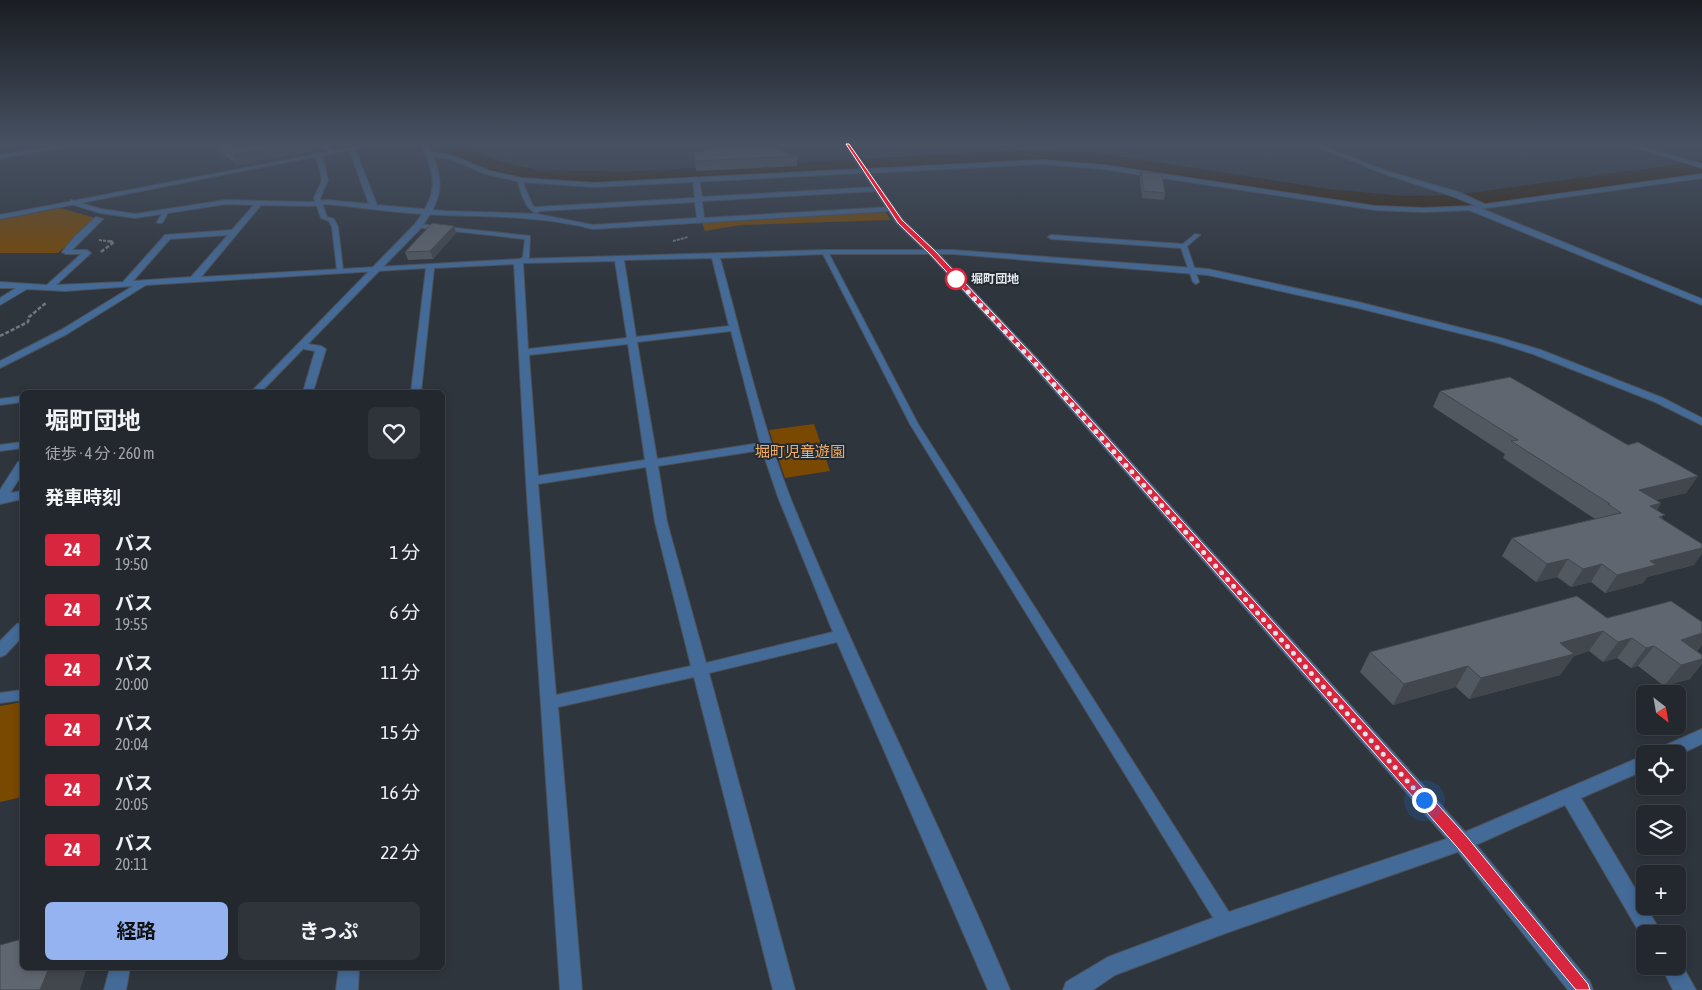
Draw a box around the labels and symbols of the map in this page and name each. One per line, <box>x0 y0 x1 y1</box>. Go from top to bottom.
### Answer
marker: 堀町団地 <box>945 268 967 290</box>
place label: 堀町団地 <box>971 272 1019 286</box>
park label: 堀町児童遊園 <box>755 443 845 460</box>
north arrow <box>1636 685 1686 735</box>
your location <box>1412 788 1437 813</box>

